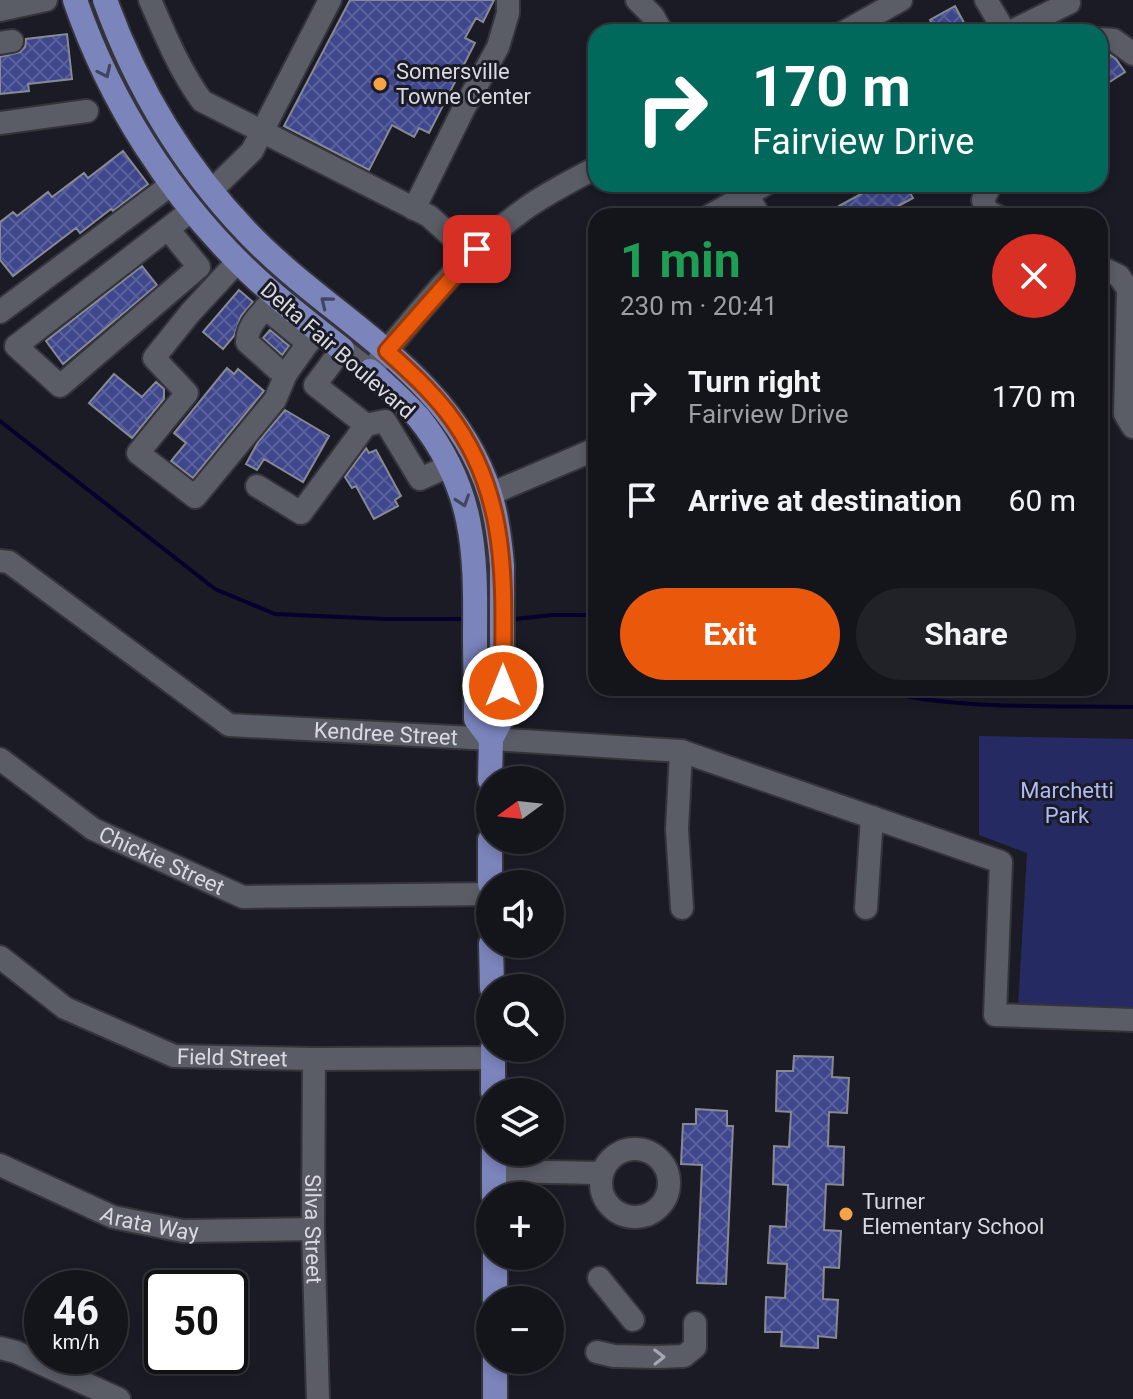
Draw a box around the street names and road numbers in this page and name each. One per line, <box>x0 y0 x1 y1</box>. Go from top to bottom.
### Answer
street label: Delta Fair Boulevard <box>256 277 420 424</box>
street label: Kendree Street <box>313 718 458 750</box>
street label: Chickie Street <box>95 821 228 900</box>
street label: Field Street <box>177 1044 288 1071</box>
street label: Silva Street <box>300 1174 327 1284</box>
street label: Arata Way <box>97 1201 200 1245</box>

